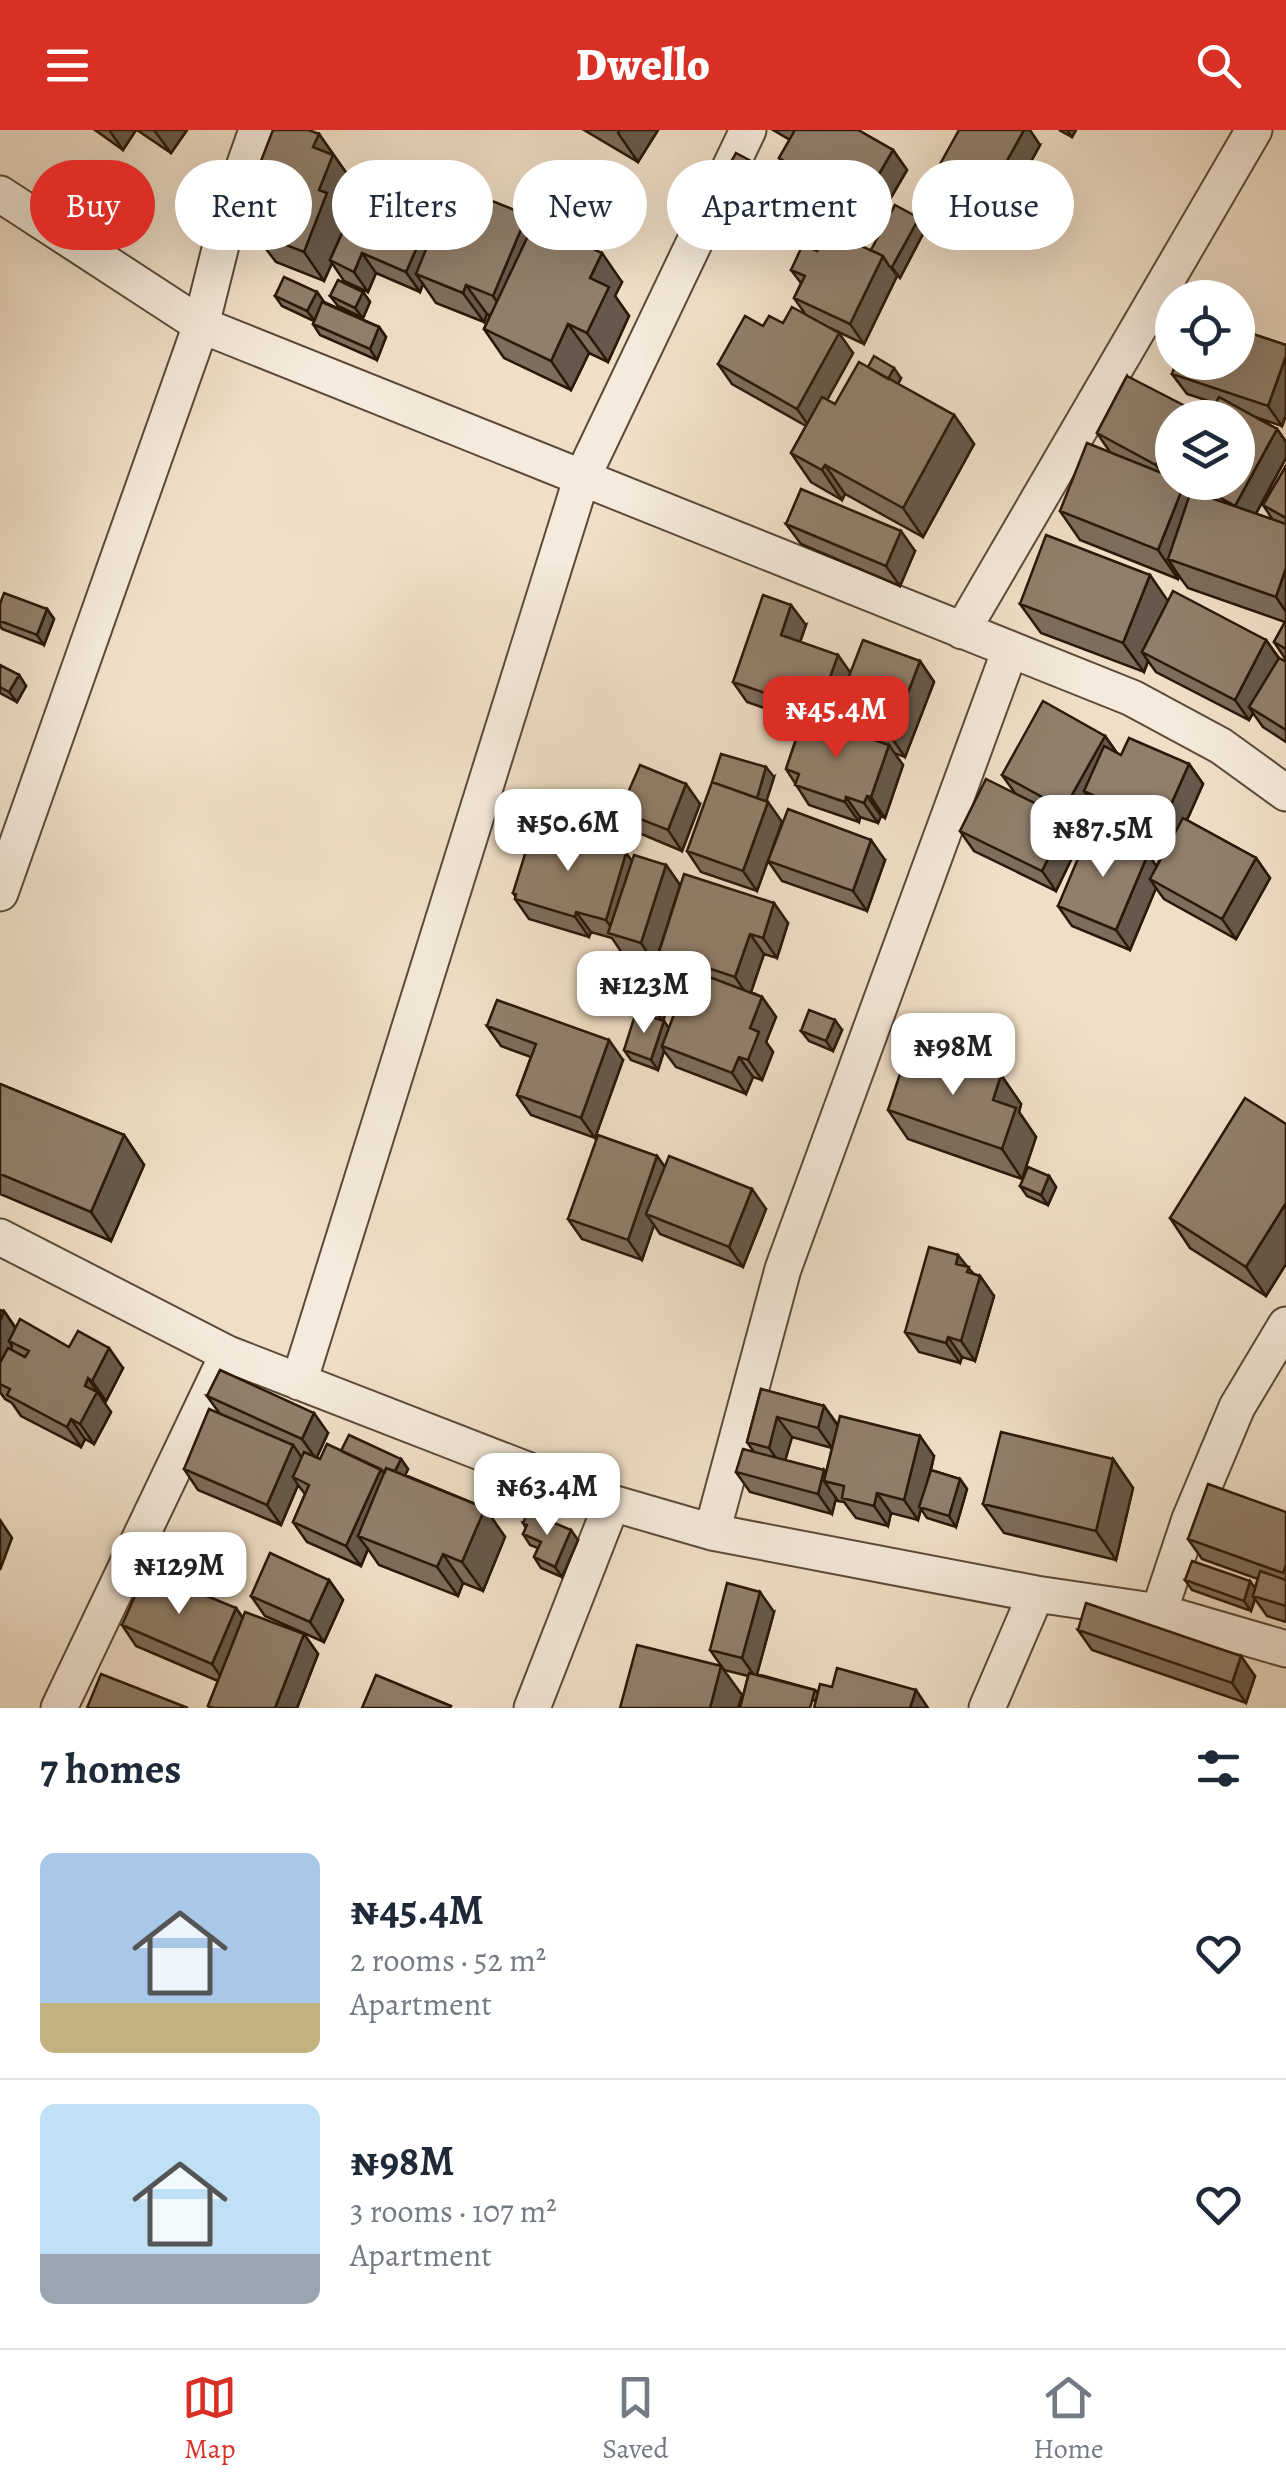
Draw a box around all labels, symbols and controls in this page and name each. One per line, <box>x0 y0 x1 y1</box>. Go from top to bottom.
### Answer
text: Dwello <box>576 34 710 96</box>
icon: menu <box>40 38 95 93</box>
icon: search <box>1191 38 1246 93</box>
chip: Buy <box>30 160 155 250</box>
chip: Rent <box>175 160 312 250</box>
chip: Filters <box>332 160 493 250</box>
chip: New <box>513 160 647 250</box>
chip: Apartment <box>667 160 892 250</box>
chip: House <box>912 160 1074 250</box>
map controls <box>1155 280 1255 500</box>
button: locate <box>1155 280 1255 380</box>
button: layers <box>1155 400 1255 500</box>
pin: ₦45.4M <box>755 676 917 761</box>
text: ₦45.4M <box>785 686 887 730</box>
pin: ₦50.6M <box>487 789 649 874</box>
pin: ₦87.5M <box>1022 795 1184 880</box>
text: ₦50.6M <box>516 799 620 843</box>
text: ₦87.5M <box>1053 805 1154 849</box>
pin: ₦123M <box>574 951 714 1036</box>
text: ₦123M <box>599 961 689 1005</box>
pin: ₦98M <box>894 1013 1012 1098</box>
text: ₦98M <box>913 1023 993 1067</box>
pin: ₦63.4M <box>466 1453 628 1538</box>
text: ₦63.4M <box>496 1463 598 1507</box>
pin: ₦129M <box>109 1532 249 1617</box>
text: ₦129M <box>133 1542 225 1586</box>
text: 7 homes <box>40 1740 181 1797</box>
icon: filters <box>1191 1741 1246 1796</box>
text: ₦45.4M <box>350 1881 484 1938</box>
icon: home <box>120 1893 240 2013</box>
icon: heart <box>1191 1926 1246 1981</box>
text: 2 rooms · 52 m² <box>350 1938 546 1982</box>
text: Apartment <box>350 1982 492 2026</box>
text: ₦98M <box>350 2132 455 2189</box>
icon: home <box>120 2144 240 2264</box>
icon: heart <box>1191 2177 1246 2232</box>
text: 3 rooms · 107 m² <box>350 2189 557 2233</box>
text: Apartment <box>350 2233 492 2277</box>
tab: Map <box>182 2370 237 2468</box>
tab: Saved <box>602 2370 669 2468</box>
tab: Home <box>1033 2370 1104 2468</box>

